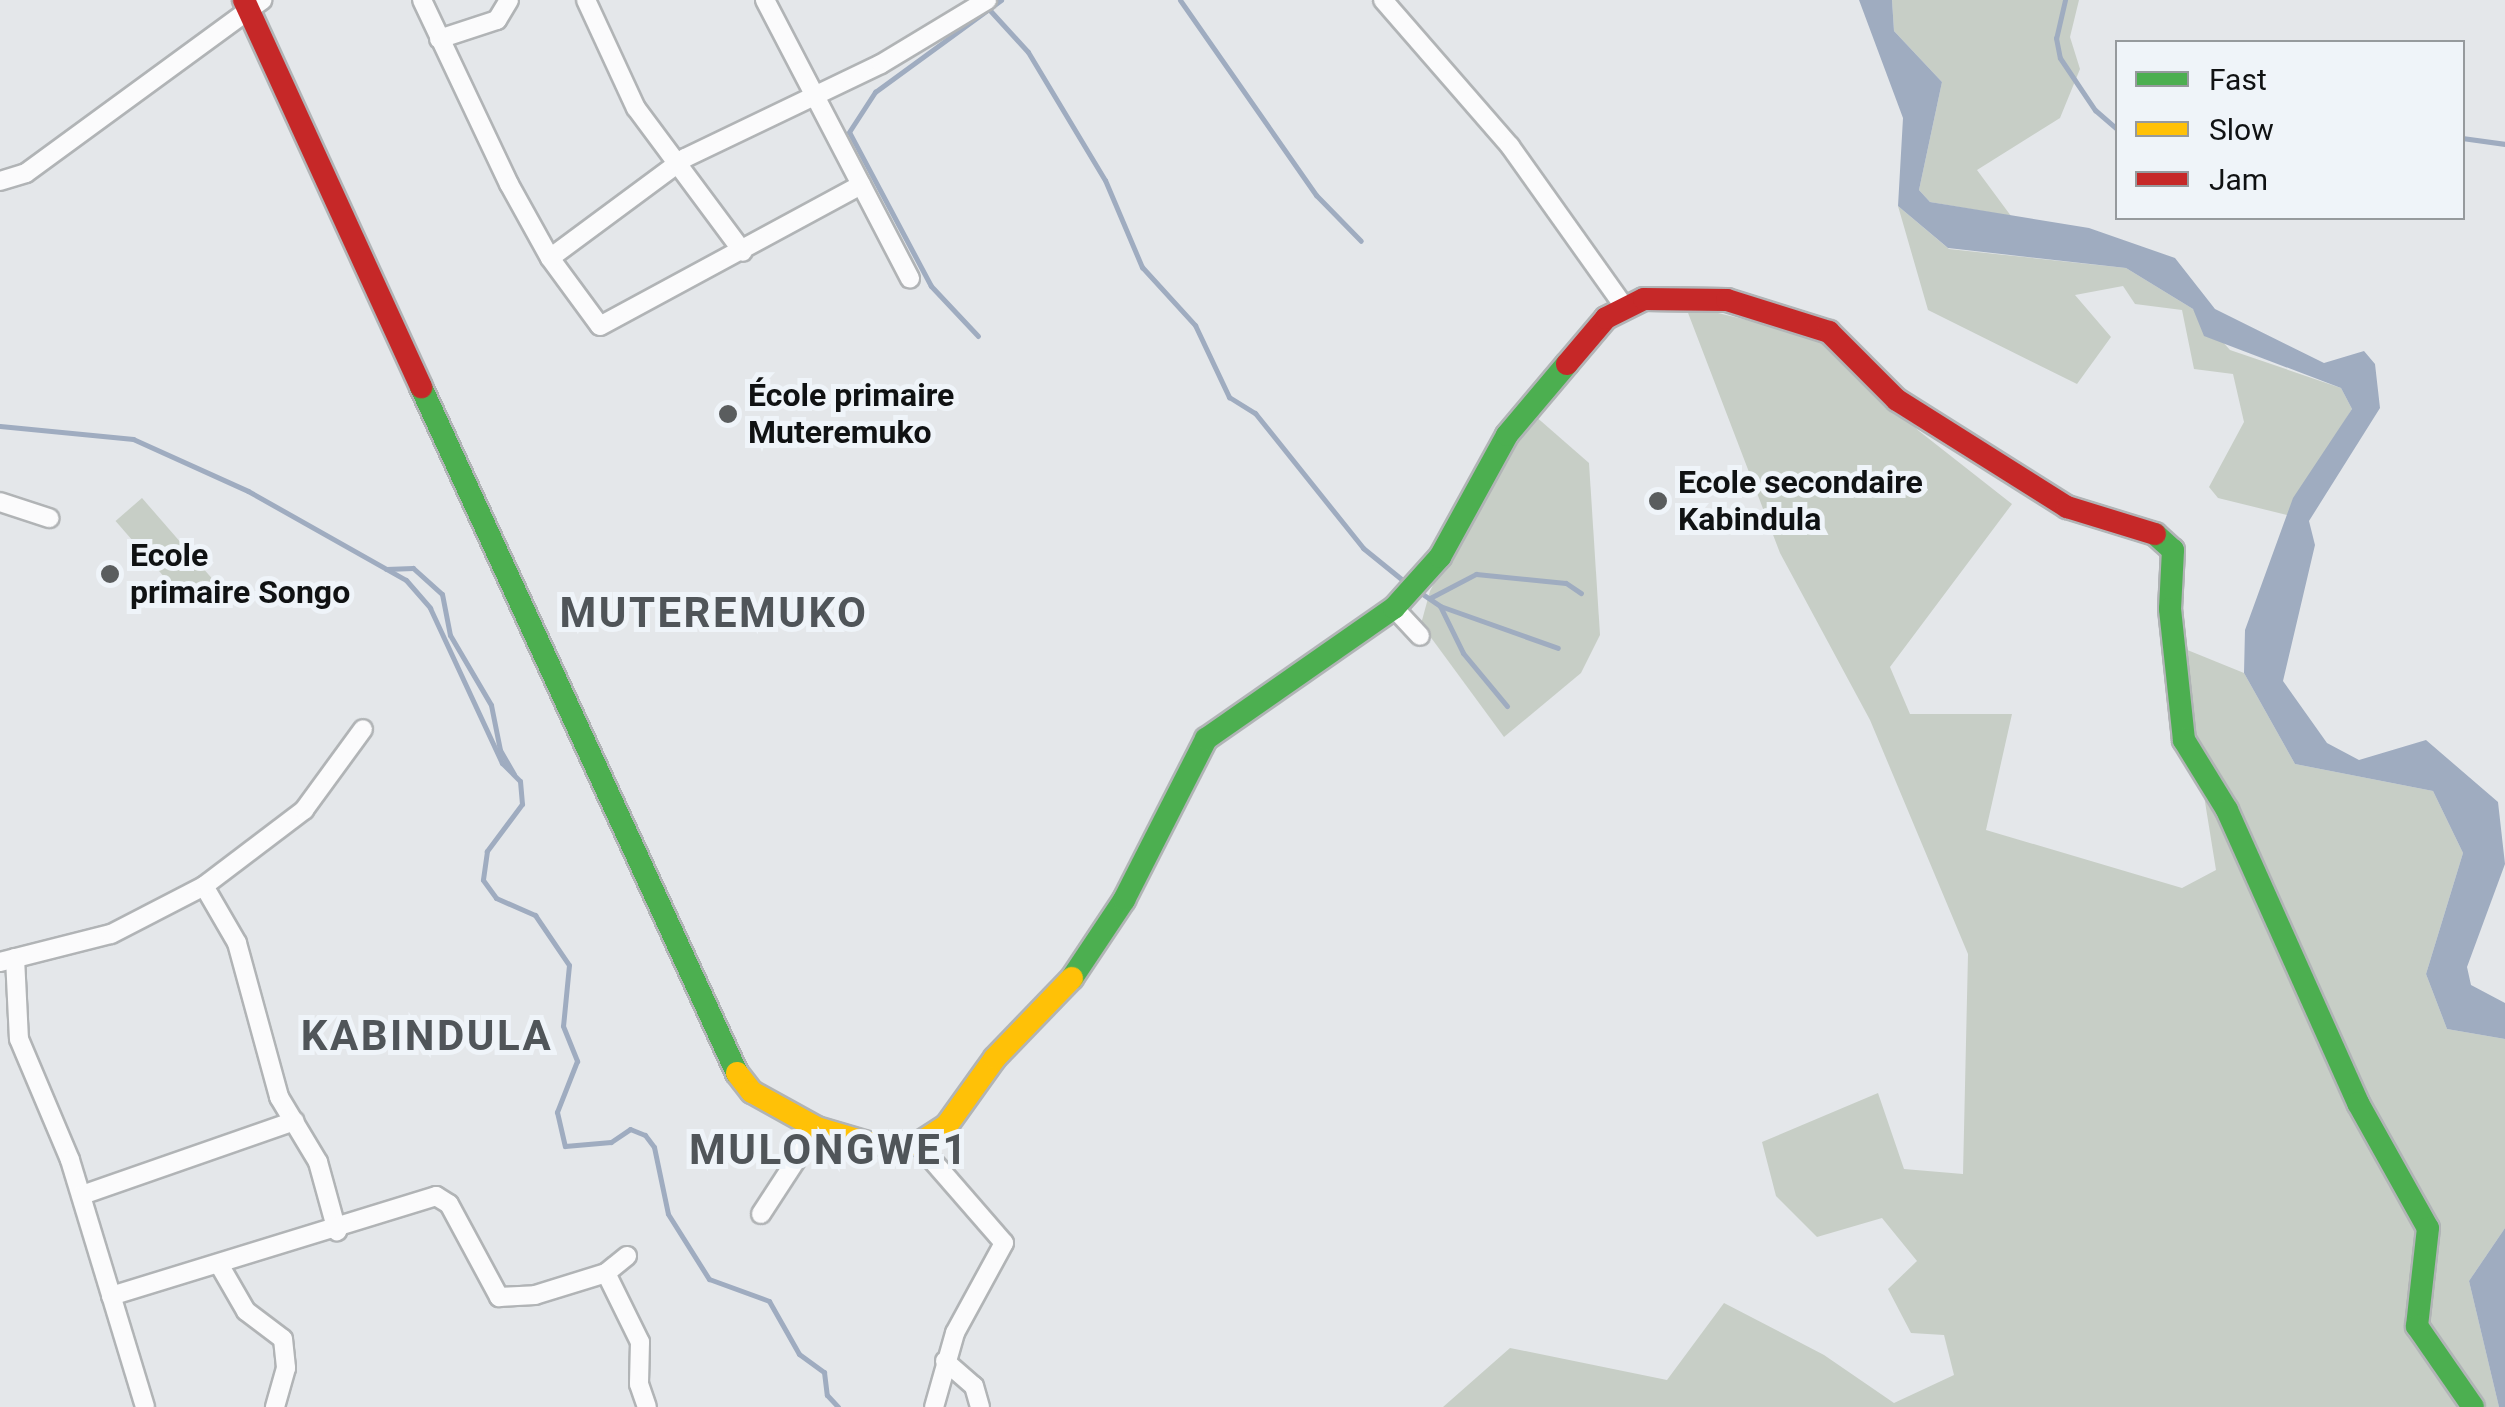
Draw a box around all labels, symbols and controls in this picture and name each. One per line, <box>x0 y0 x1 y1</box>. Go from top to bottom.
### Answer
legend <box>2115 40 2465 220</box>
text: Fast <box>2209 62 2267 97</box>
text: Slow <box>2209 112 2274 147</box>
text: Jam <box>2209 162 2268 197</box>
place label: École primaire Muteremuko <box>748 377 954 452</box>
marker: École primaire Muteremuko <box>717 403 739 425</box>
place label: Ecole secondaire Kabindula <box>1678 464 1923 539</box>
marker: Ecole secondaire Kabindula <box>1647 490 1669 512</box>
place label: Ecole primaire Songo <box>130 537 350 612</box>
marker: Ecole primaire Songo <box>99 563 121 585</box>
district label: MUTEREMUKO <box>559 588 869 638</box>
district label: KABINDULA <box>301 1011 553 1061</box>
district label: MULONGWE1 <box>689 1125 969 1175</box>

